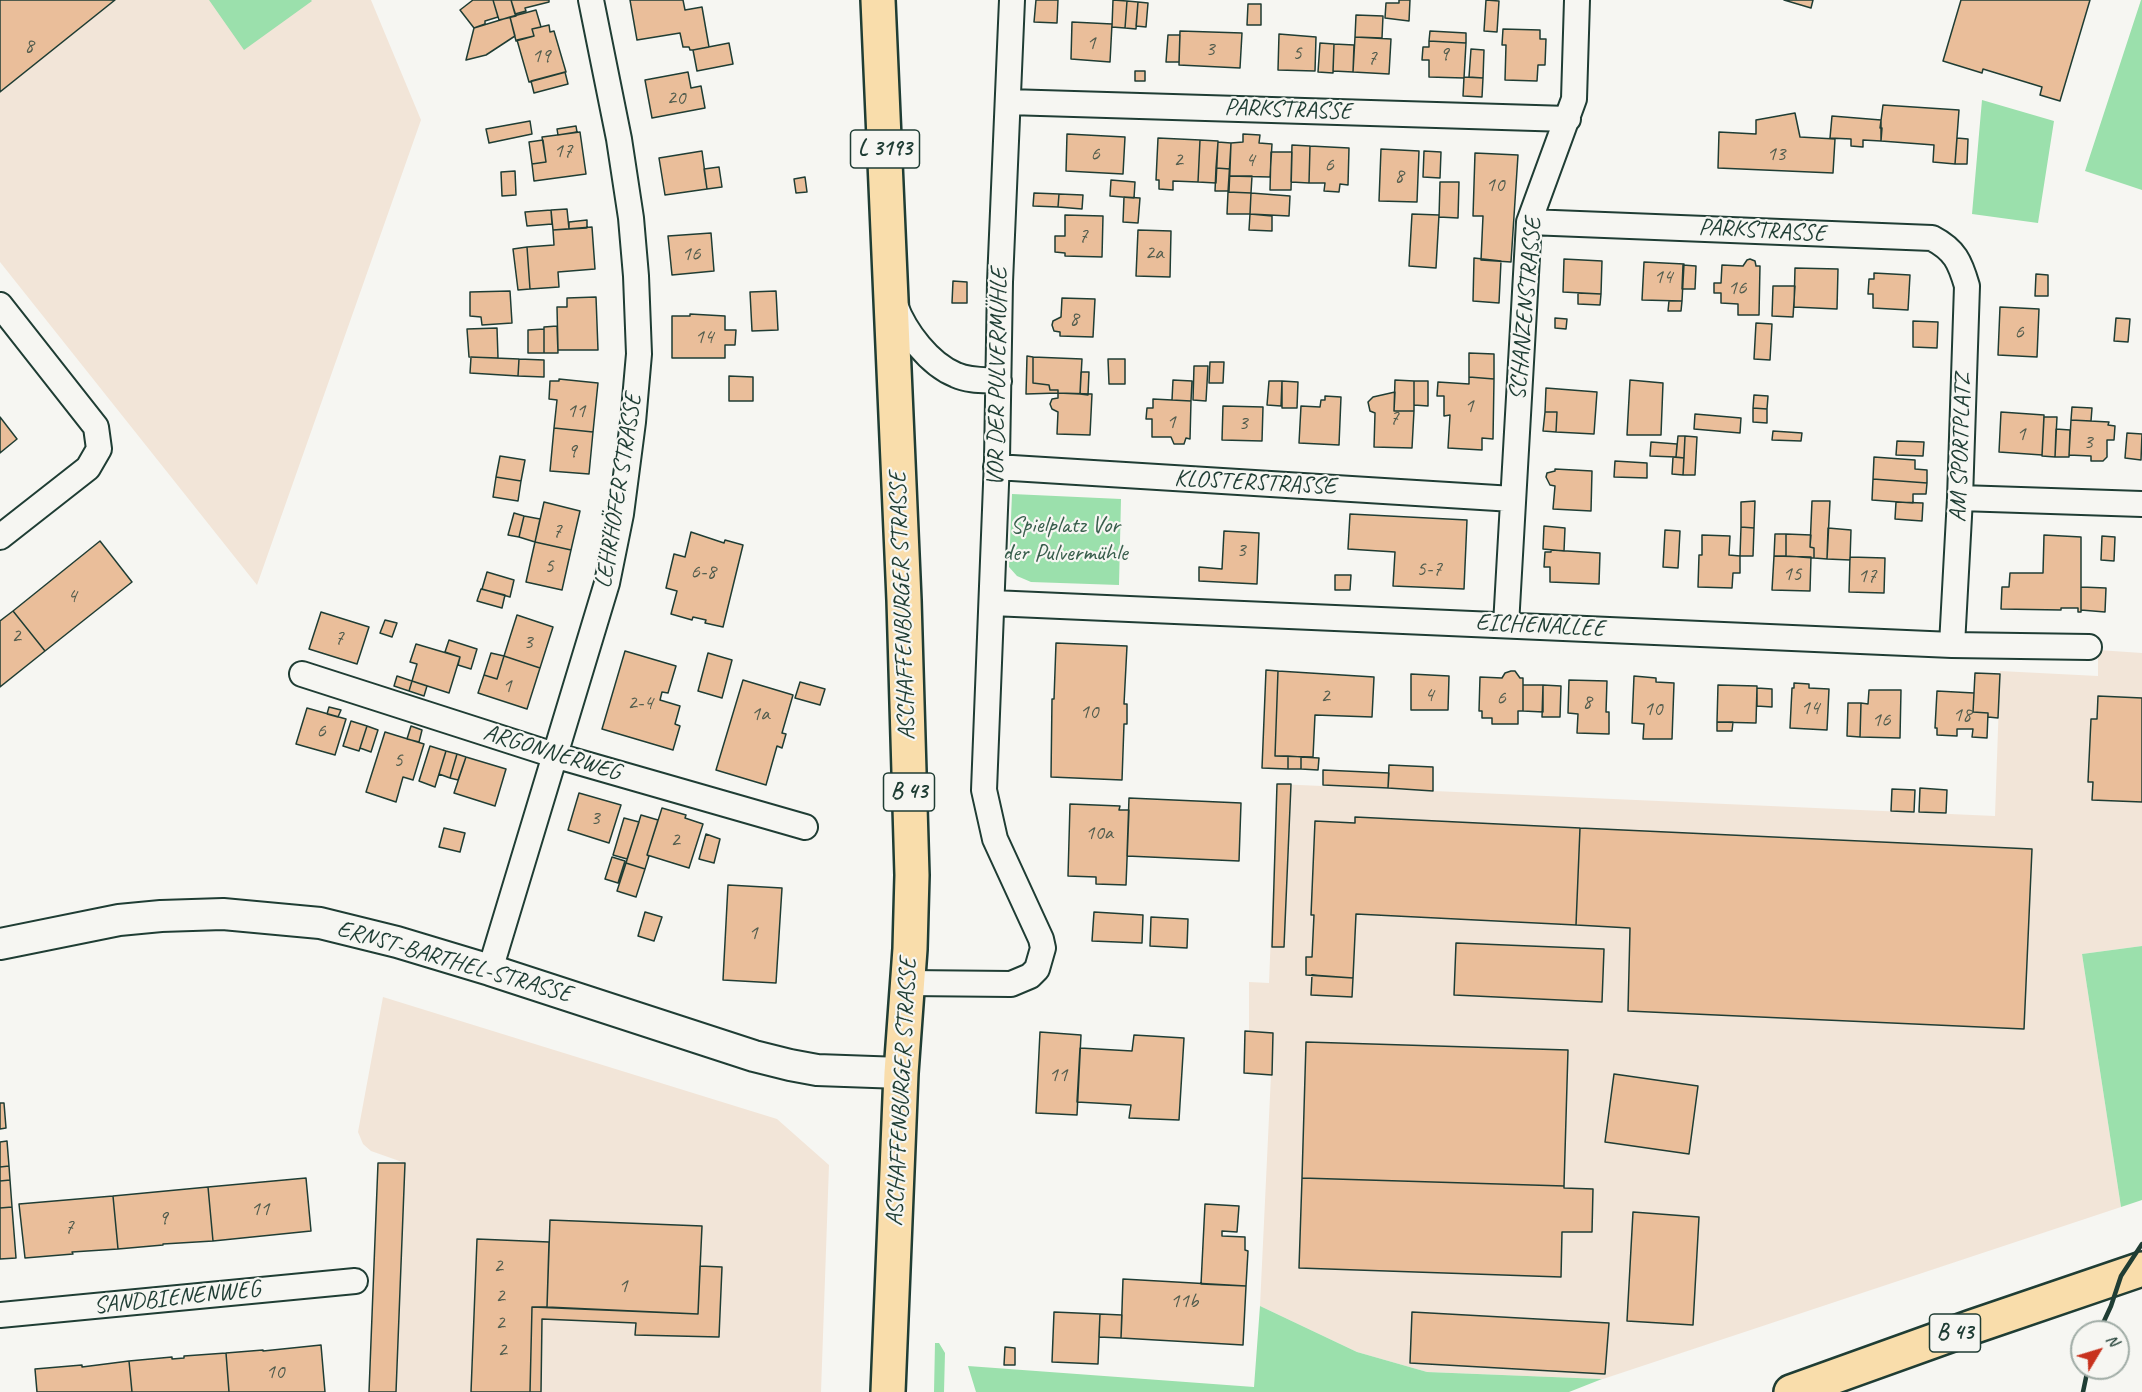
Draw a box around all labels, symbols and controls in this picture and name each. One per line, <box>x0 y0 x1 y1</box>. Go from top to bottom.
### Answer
house number: 1 <box>1086 30 1096 56</box>
house number: 8 <box>24 33 34 59</box>
house number: 3 <box>1205 36 1215 62</box>
house number: 5 <box>1292 40 1302 66</box>
house number: 9 <box>1439 41 1449 67</box>
house number: 19 <box>532 43 550 69</box>
house number: 7 <box>1367 45 1377 71</box>
house number: 20 <box>667 85 685 111</box>
street label: PARKSTRASSE <box>1224 93 1352 127</box>
road number: L 3193 <box>850 130 920 168</box>
house number: 17 <box>554 138 572 164</box>
house number: 6 <box>1090 141 1100 167</box>
house number: 13 <box>1767 141 1785 167</box>
house number: 2 <box>1173 147 1183 173</box>
house number: 4 <box>1245 147 1255 173</box>
house number: 6 <box>1324 152 1334 178</box>
house number: 8 <box>1394 163 1404 189</box>
house number: 10 <box>1486 172 1504 198</box>
street label: PARKSTRASSE <box>1698 213 1826 249</box>
street label: SCHANZENSTRASSE <box>1504 216 1548 402</box>
house number: 7 <box>1078 223 1088 249</box>
house number: 2a <box>1145 240 1163 266</box>
house number: 16 <box>682 241 700 267</box>
house number: 14 <box>1654 264 1672 290</box>
street label: VOR DER PULVERMÜHLE <box>982 267 1014 487</box>
house number: 16 <box>1728 275 1746 301</box>
house number: 8 <box>1069 306 1079 332</box>
house number: 6 <box>2014 319 2024 345</box>
house number: 14 <box>695 324 713 350</box>
street label: AM SPORTPLATZ <box>1944 373 1978 523</box>
street label: LEHRHÖFER STRASSE <box>589 392 649 590</box>
house number: 1 <box>1464 393 1474 419</box>
house number: 11 <box>567 398 585 424</box>
house number: 7 <box>1389 405 1399 431</box>
house number: 1 <box>1166 409 1176 435</box>
house number: 3 <box>1238 410 1248 436</box>
house number: 1 <box>2016 421 2026 447</box>
house number: 3 <box>2083 429 2093 455</box>
house number: 9 <box>567 438 577 464</box>
street label: KLOSTERSTRASSE <box>1174 464 1336 502</box>
street label: ASCHAFFENBURGER STRASSE <box>884 471 922 741</box>
park label: Spielplatz Vor der Pulvermühle <box>1003 512 1127 568</box>
house number: 7 <box>552 518 562 544</box>
house number: 3 <box>1236 537 1246 563</box>
house number: 5 <box>544 553 554 579</box>
house number: 5-7 <box>1416 556 1442 582</box>
house number: 6-8 <box>690 559 716 585</box>
house number: 15 <box>1783 561 1801 587</box>
house number: 17 <box>1858 563 1876 589</box>
house number: 4 <box>67 583 77 609</box>
street label: EICHENALLEE <box>1475 608 1605 644</box>
house number: 2 <box>11 623 21 649</box>
house number: 7 <box>334 625 344 651</box>
house number: 3 <box>523 629 533 655</box>
house number: 1 <box>502 673 512 699</box>
house number: 4 <box>1424 682 1434 708</box>
house number: 2 <box>1320 683 1330 709</box>
house number: 6 <box>1496 685 1506 711</box>
house number: 8 <box>1582 689 1592 715</box>
house number: 2-4 <box>627 690 653 716</box>
house number: 14 <box>1801 695 1819 721</box>
house number: 10 <box>1644 696 1662 722</box>
house number: 10 <box>1080 699 1098 725</box>
house number: 1a <box>751 701 769 727</box>
house number: 18 <box>1953 702 1971 728</box>
house number: 16 <box>1872 707 1890 733</box>
house number: 6 <box>316 718 326 744</box>
street label: ARGONNERWEG <box>480 718 624 788</box>
house number: 5 <box>393 747 403 773</box>
road number: B 43 <box>884 773 934 811</box>
house number: 3 <box>590 805 600 831</box>
house number: 10a <box>1085 820 1113 846</box>
house number: 2 <box>670 827 680 853</box>
street label: ERNST-BARTHEL-STRASSE <box>334 915 574 1009</box>
house number: 1 <box>748 920 758 946</box>
street label: ASCHAFFENBURGER STRASSE <box>881 957 923 1227</box>
house number: 11 <box>1049 1062 1067 1088</box>
house number: 11 <box>251 1196 269 1222</box>
house number: 9 <box>158 1205 168 1231</box>
house number: 7 <box>64 1214 74 1240</box>
house number: 2 <box>493 1253 503 1279</box>
house number: 1 <box>618 1273 628 1299</box>
street label: SANDBIENENWEG <box>92 1275 262 1321</box>
house number: 2 <box>495 1283 505 1309</box>
house number: 11b <box>1170 1288 1198 1314</box>
house number: 2 <box>495 1310 505 1336</box>
road number: B 43 <box>1930 1314 1980 1352</box>
north arrow <box>2070 1320 2130 1380</box>
text: N <box>2102 1330 2124 1350</box>
house number: 2 <box>497 1337 507 1363</box>
house number: 10 <box>266 1359 284 1385</box>

